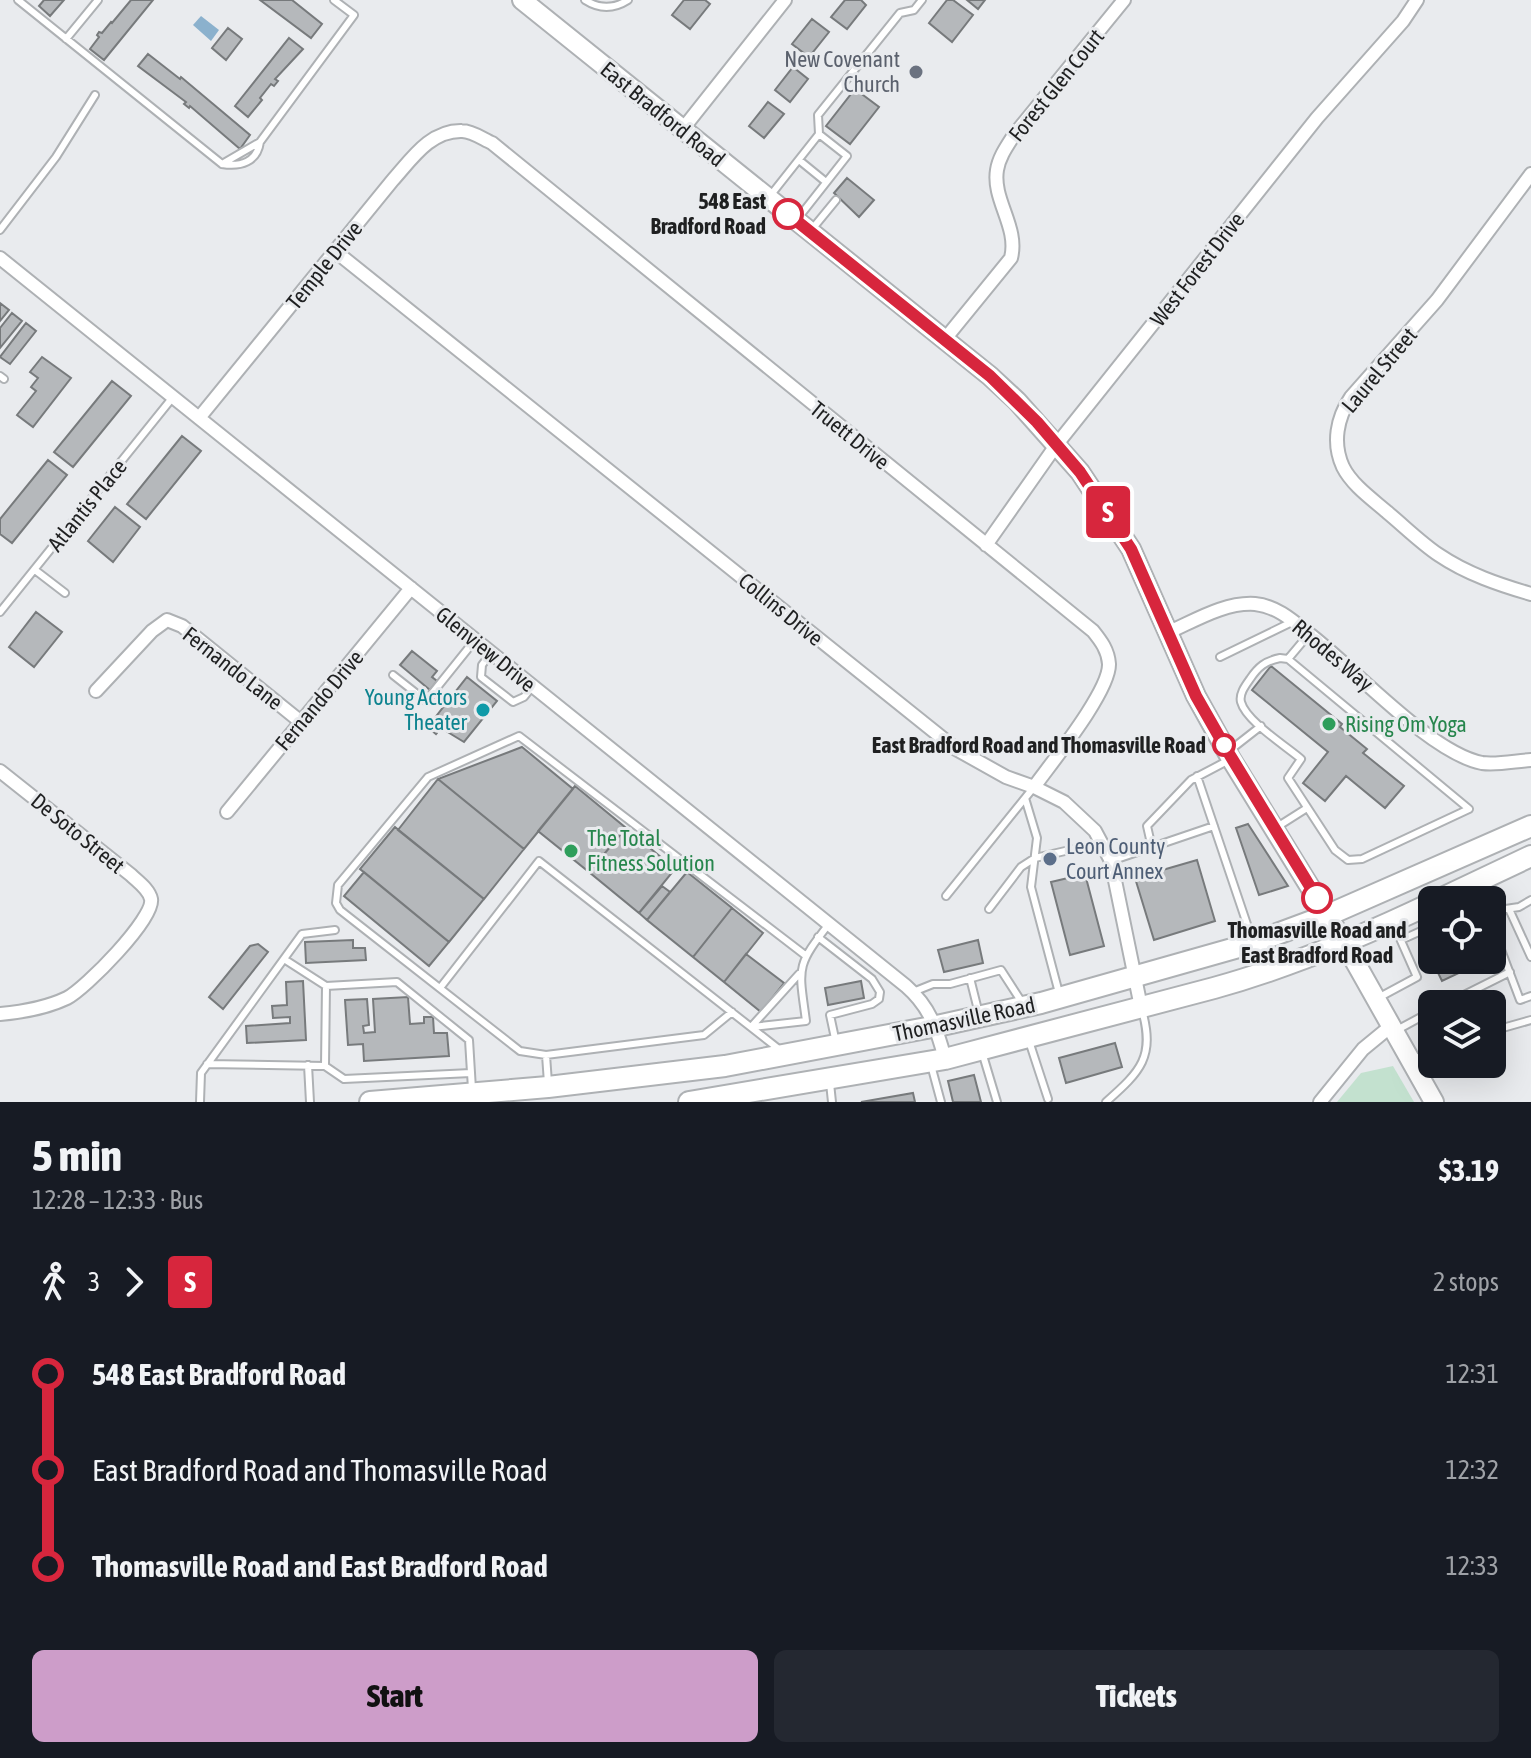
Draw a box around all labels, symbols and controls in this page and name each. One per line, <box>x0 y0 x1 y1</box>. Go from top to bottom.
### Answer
street label: Forest Glen Court <box>1003 24 1109 146</box>
place label: New Covenant Church <box>784 46 900 97</box>
street label: East Bradford Road <box>596 56 730 172</box>
marker: New Covenant Church <box>907 63 925 81</box>
place label: 548 East Bradford Road <box>651 188 767 239</box>
marker: 548 East Bradford Road <box>773 199 803 229</box>
street label: West Forest Drive <box>1144 207 1250 331</box>
street label: Temple Drive <box>281 216 367 314</box>
street label: Laurel Street <box>1336 322 1422 418</box>
street label: Truett Drive <box>805 395 895 475</box>
street label: Atlantis Place <box>42 454 132 556</box>
line badge: S <box>1082 486 1134 538</box>
text: S <box>1102 496 1114 528</box>
street label: Collins Drive <box>734 567 828 651</box>
street label: Glenview Drive <box>431 601 541 697</box>
street label: Rhodes Way <box>1287 614 1379 696</box>
street label: Fernando Lane <box>178 621 288 715</box>
street label: Fernando Drive <box>270 645 368 755</box>
place label: Young Actors Theater <box>365 684 468 735</box>
marker: Young Actors Theater <box>474 701 492 719</box>
place label: Rising Om Yoga <box>1345 711 1467 737</box>
marker: Rising Om Yoga <box>1320 715 1338 733</box>
place label: East Bradford Road and Thomasville Road <box>872 732 1206 758</box>
marker: East Bradford Road and Thomasville Road <box>1213 734 1235 756</box>
street label: De Soto Street <box>26 787 130 879</box>
place label: The Total Fitness Solution <box>587 825 715 876</box>
place label: Leon County Court Annex <box>1066 833 1165 884</box>
marker: The Total Fitness Solution <box>562 842 580 860</box>
marker: Leon County Court Annex <box>1041 850 1059 868</box>
marker: Thomasville Road and East Bradford Road <box>1302 883 1332 913</box>
map controls <box>1418 886 1506 1078</box>
button: locate <box>1418 886 1506 974</box>
place label: Thomasville Road and East Bradford Road <box>1228 917 1406 968</box>
button: layers <box>1418 990 1506 1078</box>
street label: Thomasville Road <box>891 991 1037 1047</box>
text: 5 min <box>32 1130 122 1180</box>
text: $3.19 <box>1439 1153 1499 1187</box>
text: 12:28 – 12:33 · Bus <box>32 1185 203 1215</box>
icon: walk <box>32 1260 76 1304</box>
icon: forward <box>112 1260 156 1304</box>
text: S <box>184 1266 196 1298</box>
text: 3 <box>88 1267 100 1297</box>
text: 2 stops <box>1433 1267 1499 1297</box>
text: 548 East Bradford Road <box>92 1357 346 1391</box>
text: 12:31 <box>1445 1359 1499 1389</box>
text: East Bradford Road and Thomasville Road <box>92 1453 548 1487</box>
text: 12:32 <box>1445 1455 1499 1485</box>
text: Thomasville Road and East Bradford Road <box>92 1549 548 1583</box>
text: 12:33 <box>1445 1551 1499 1581</box>
button: Start <box>32 1650 758 1742</box>
button: Tickets <box>774 1650 1499 1742</box>

